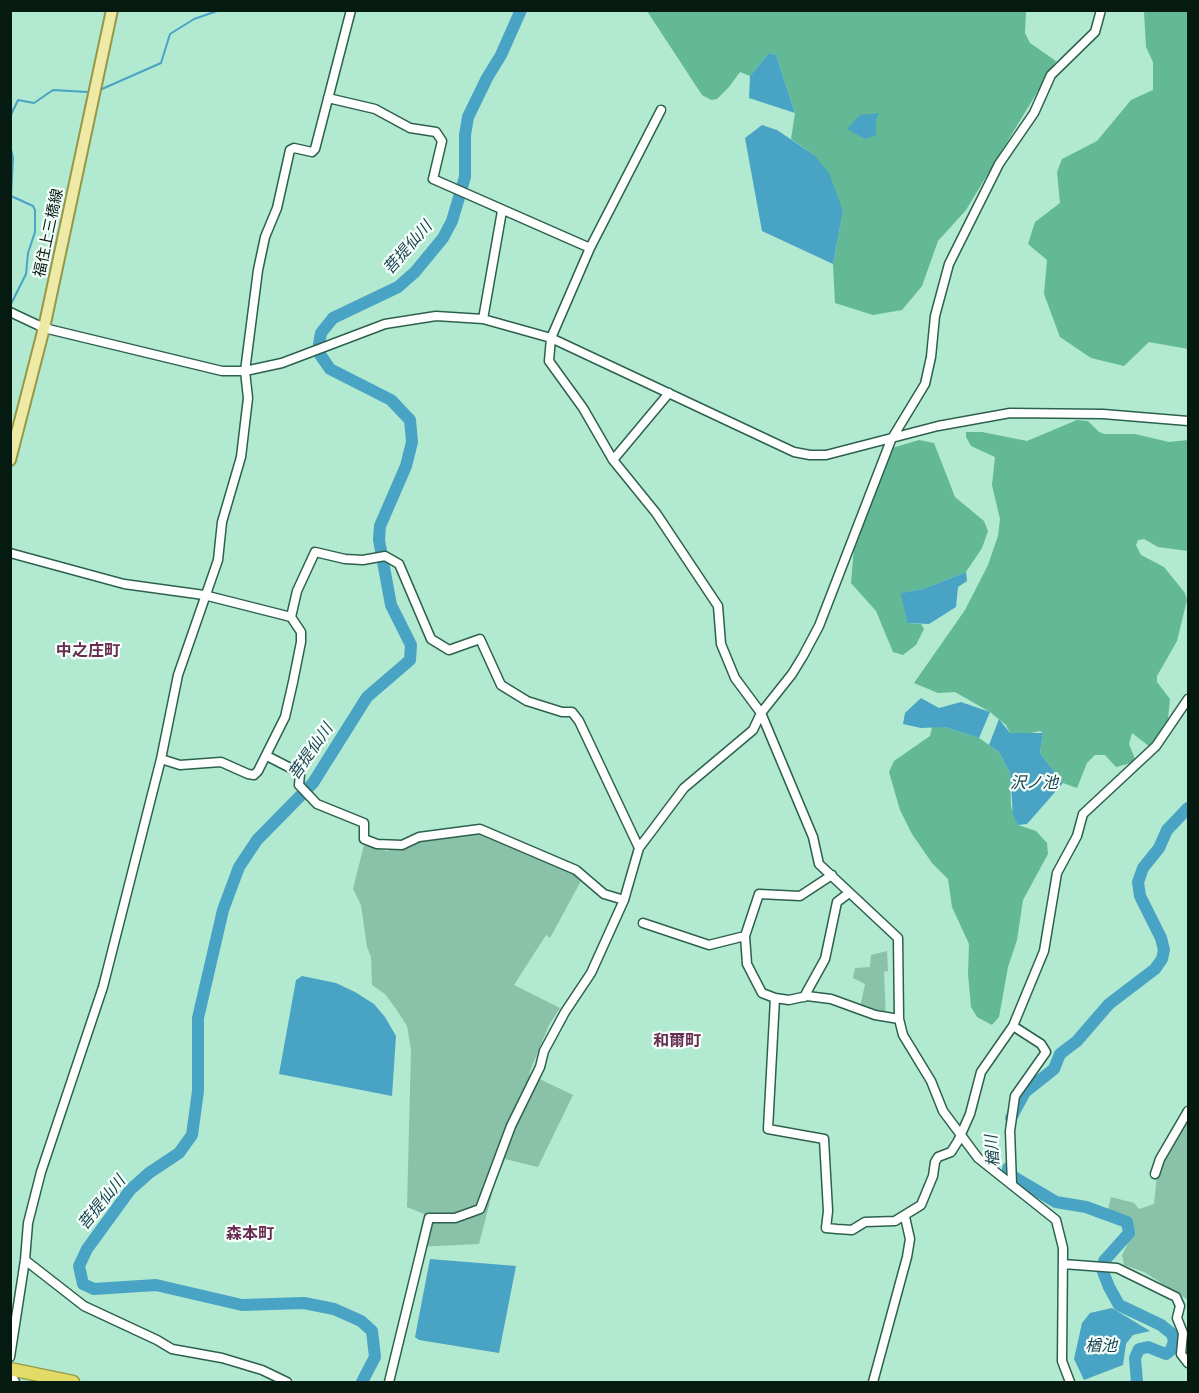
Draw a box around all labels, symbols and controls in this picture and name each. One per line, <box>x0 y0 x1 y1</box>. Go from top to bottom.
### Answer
street label: 福住上三橋線 <box>31 187 67 279</box>
water label: 菩提仙川 <box>380 218 436 278</box>
district label: 中之庄町 <box>56 641 120 661</box>
water label: 菩提仙川 <box>285 720 337 784</box>
water label: 沢ノ池 <box>1010 773 1058 793</box>
district label: 和爾町 <box>653 1031 701 1051</box>
water label: 楢川 <box>982 1134 1004 1168</box>
water label: 菩提仙川 <box>74 1172 130 1234</box>
district label: 森本町 <box>226 1224 274 1244</box>
water label: 楢池 <box>1085 1336 1117 1356</box>

